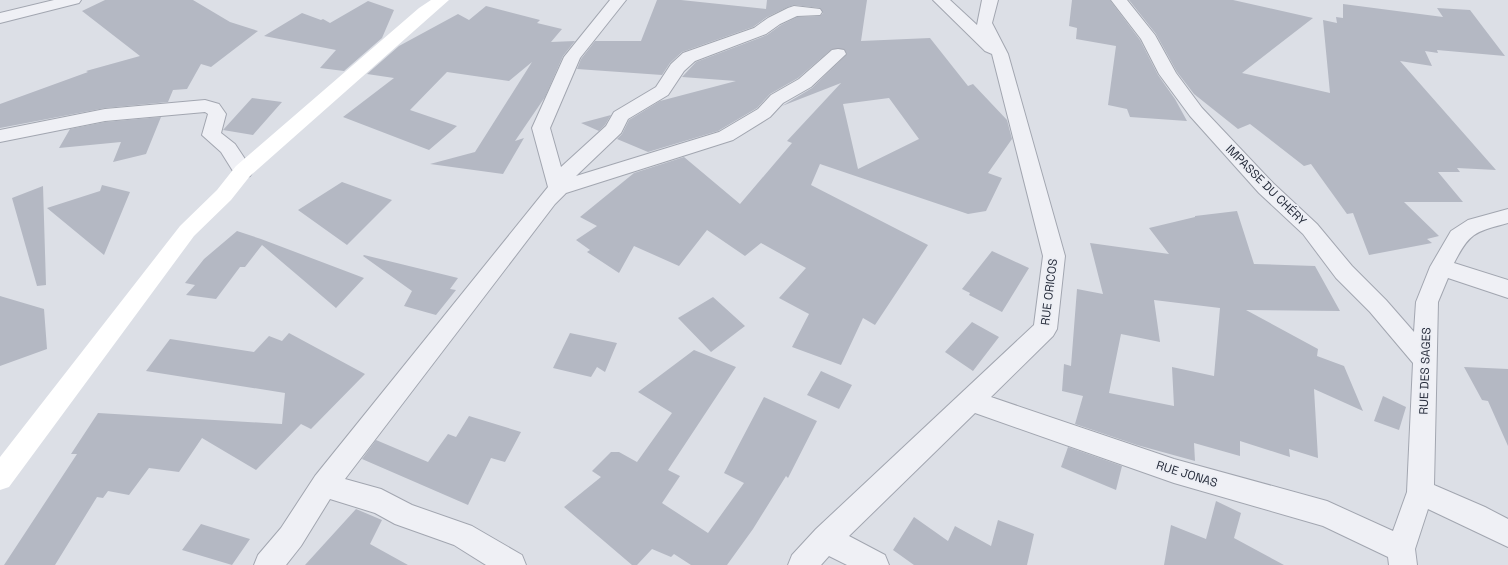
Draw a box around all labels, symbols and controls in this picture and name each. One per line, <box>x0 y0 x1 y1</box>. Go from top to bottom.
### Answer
street label: IMPASSE DU CHÉRY <box>1222 141 1310 229</box>
street label: RUE ORICOS <box>1037 258 1061 326</box>
street label: RUE DES SAGES <box>1415 327 1435 415</box>
street label: RUE JONAS <box>1154 457 1220 491</box>

